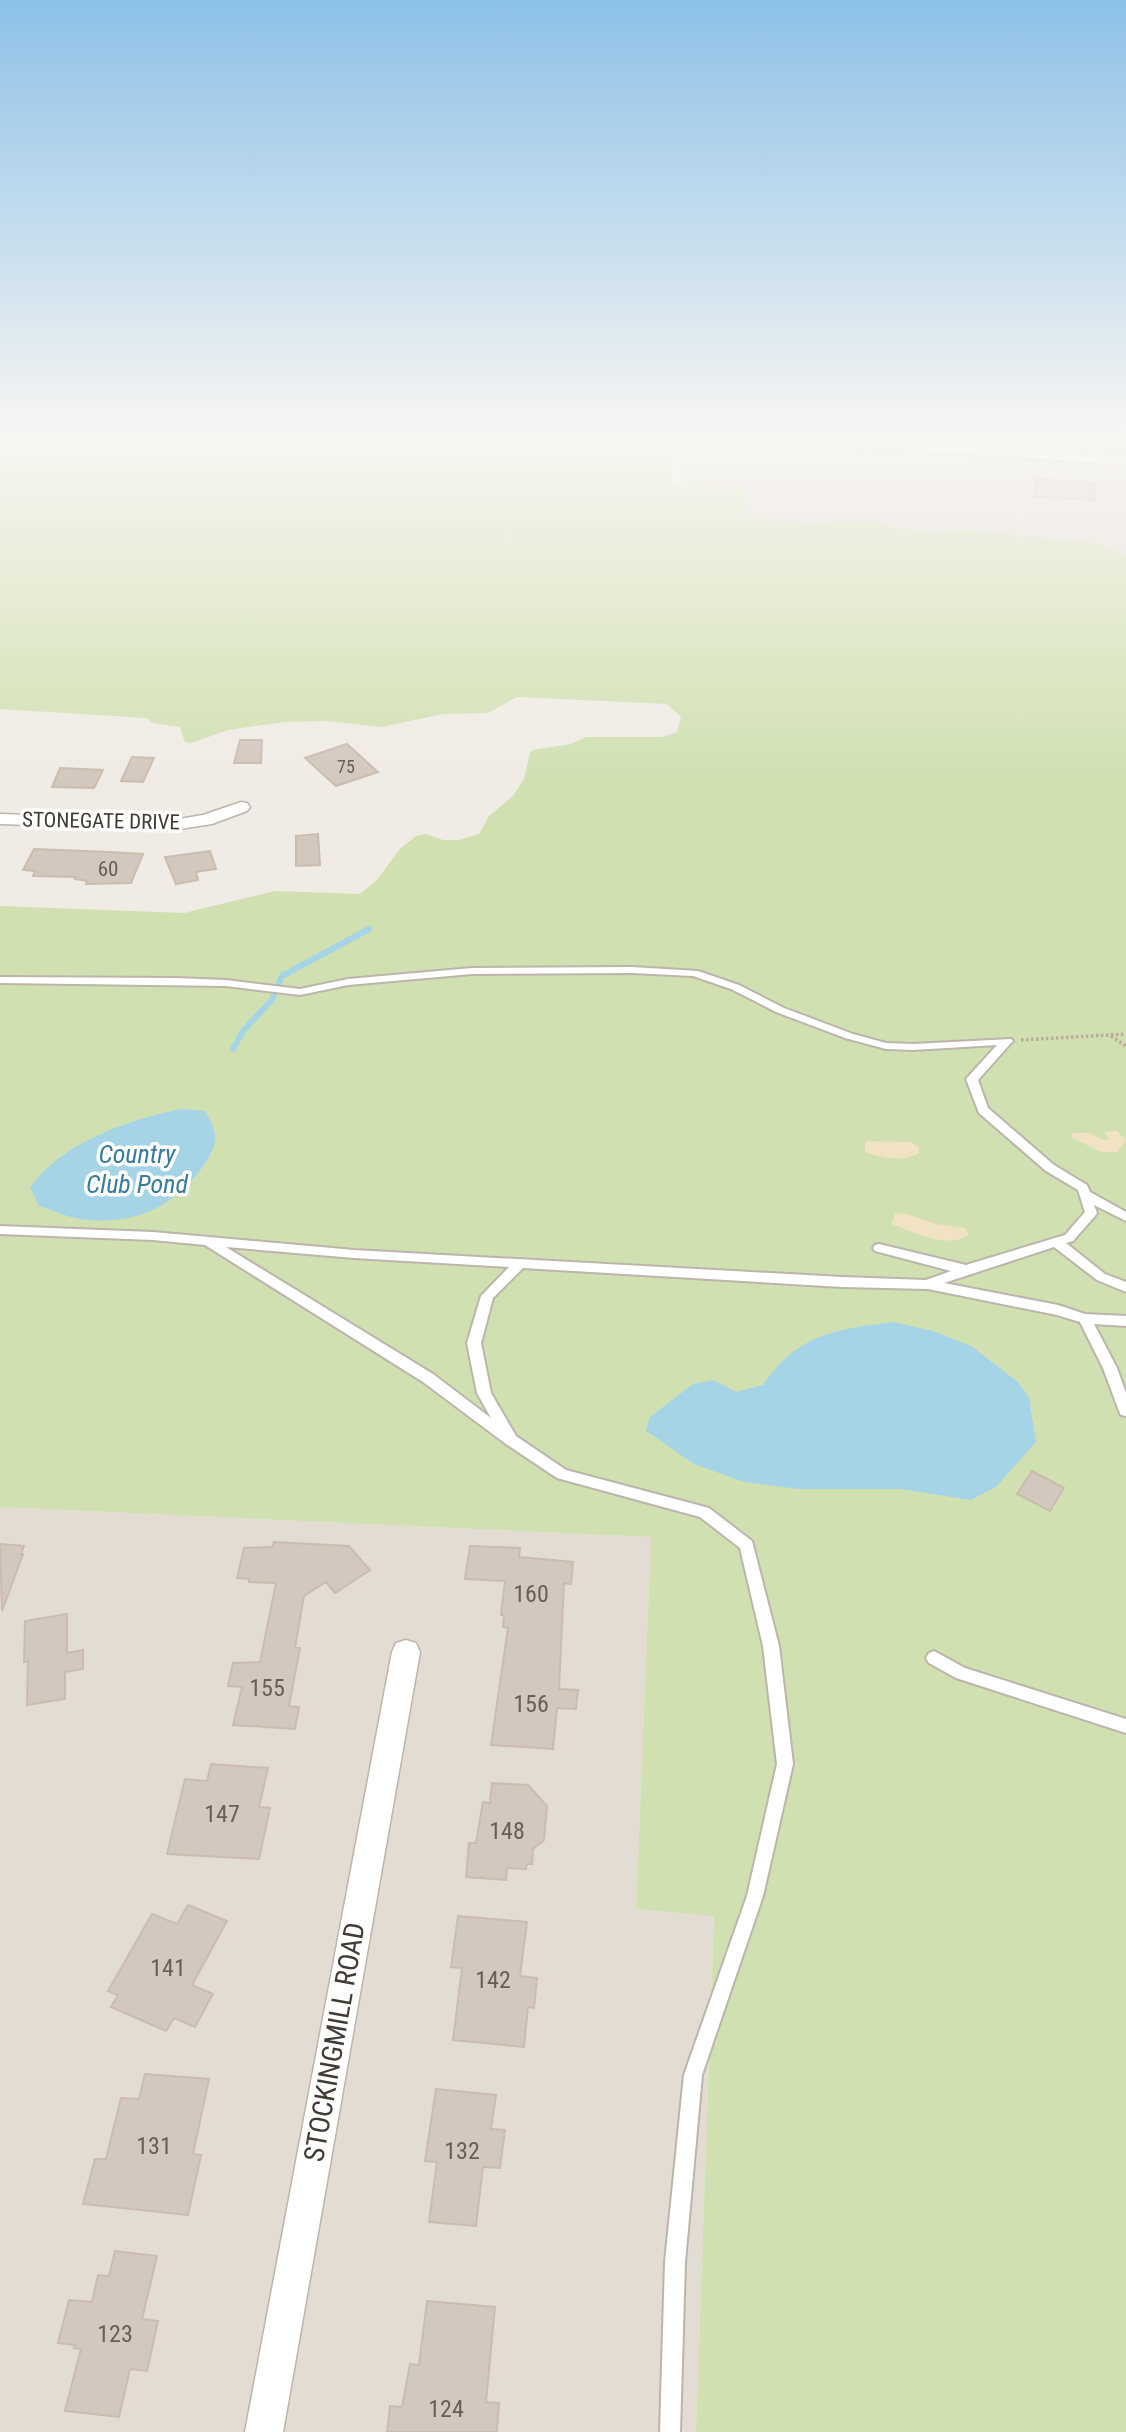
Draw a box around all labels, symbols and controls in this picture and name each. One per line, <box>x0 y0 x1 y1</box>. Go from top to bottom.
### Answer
house number: 75 <box>337 756 355 777</box>
street label: STONEGATE DRIVE <box>22 808 180 834</box>
house number: 60 <box>98 857 118 881</box>
water label: Country Club Pond <box>86 1139 188 1199</box>
house number: 160 <box>513 1580 549 1608</box>
house number: 155 <box>249 1674 285 1702</box>
house number: 156 <box>513 1690 549 1718</box>
house number: 147 <box>204 1800 240 1828</box>
house number: 148 <box>489 1817 525 1845</box>
street label: STOCKINGMILL ROAD <box>297 1920 372 2164</box>
house number: 141 <box>150 1954 186 1982</box>
house number: 142 <box>475 1966 511 1994</box>
house number: 131 <box>136 2132 172 2160</box>
house number: 132 <box>444 2137 480 2165</box>
house number: 123 <box>97 2320 133 2348</box>
house number: 124 <box>428 2395 464 2423</box>

